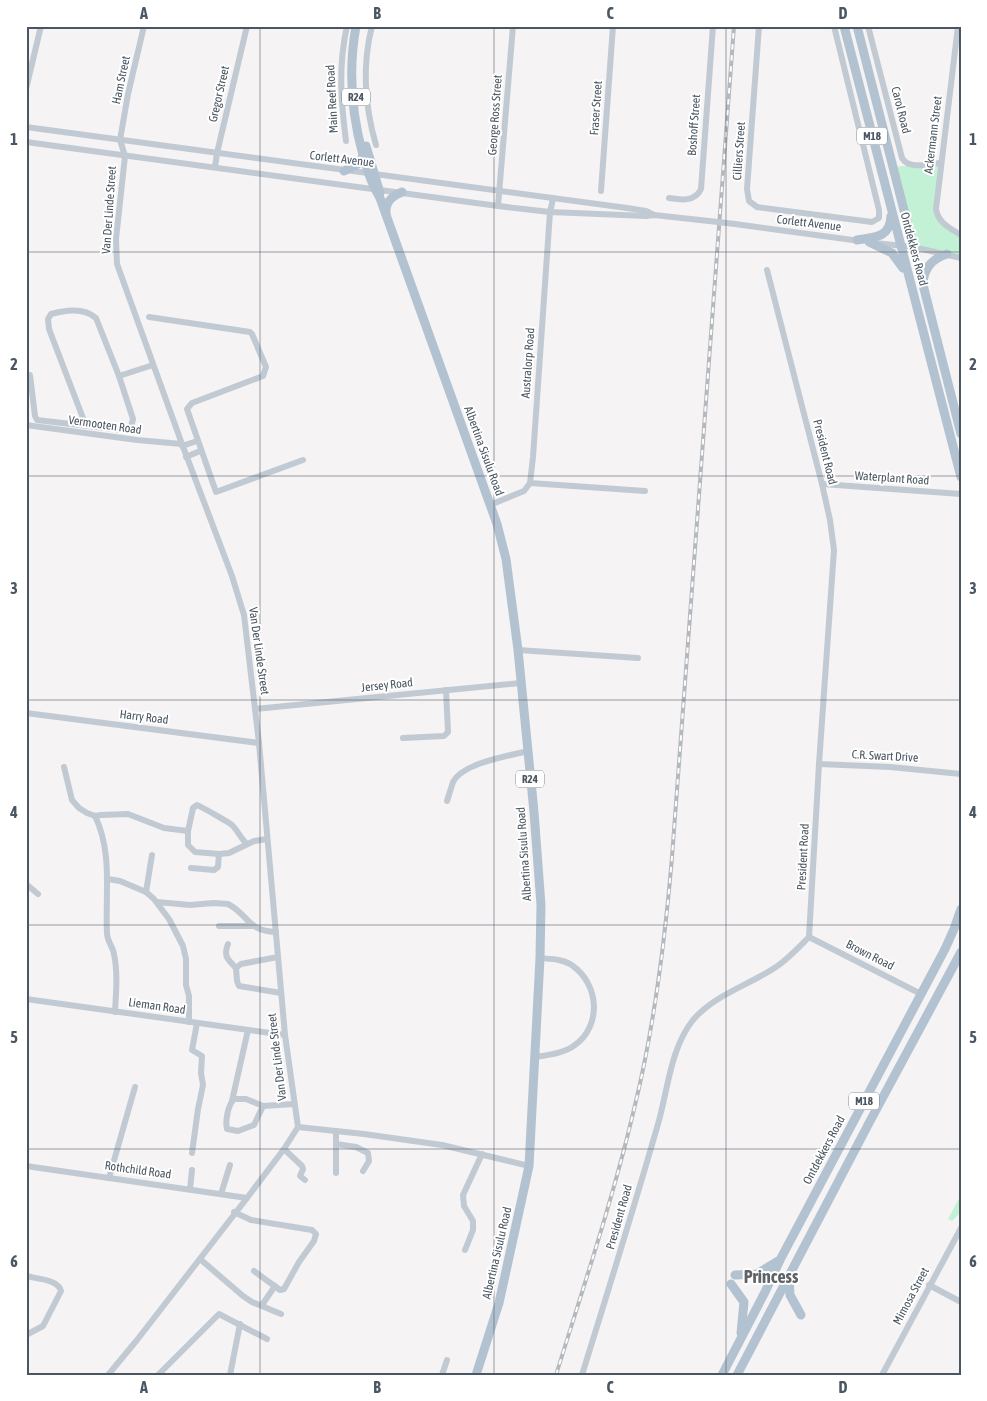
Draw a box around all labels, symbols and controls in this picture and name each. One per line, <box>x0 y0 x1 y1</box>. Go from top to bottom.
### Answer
text: A <box>139 4 148 22</box>
text: B <box>373 4 381 22</box>
text: C <box>606 4 614 22</box>
text: D <box>839 4 848 22</box>
street label: Ham Street <box>109 54 133 106</box>
street label: Gregor Street <box>206 64 232 124</box>
street label: Main Reef Road <box>323 64 341 134</box>
street label: George Ross Street <box>485 74 505 156</box>
street label: Fraser Street <box>587 80 605 136</box>
street label: Carol Road <box>888 85 914 135</box>
road number: R24 <box>342 88 370 105</box>
street label: Boshoff Street <box>685 93 703 156</box>
street label: Ackermann Street <box>921 95 945 175</box>
street label: Cilliers Street <box>730 121 748 181</box>
road number: M18 <box>857 128 887 144</box>
text: 1 <box>10 130 18 148</box>
text: 1 <box>969 130 977 148</box>
street label: Corlett Avenue <box>309 148 375 170</box>
street label: Van Der Linde Street <box>99 165 119 255</box>
street label: Ontdekkers Road <box>897 211 931 287</box>
street label: Corlett Avenue <box>776 212 842 234</box>
street label: Australorp Road <box>519 327 537 399</box>
text: 2 <box>10 355 18 373</box>
text: 2 <box>969 355 977 373</box>
street label: Albertina Sisulu Road <box>461 404 507 498</box>
street label: Vermooten Road <box>68 413 142 437</box>
street label: President Road <box>810 418 840 486</box>
street label: Waterplant Road <box>854 468 930 488</box>
text: 3 <box>10 579 18 597</box>
text: 3 <box>969 579 977 597</box>
street label: Van Der Linde Street <box>246 606 272 696</box>
street label: Jersey Road <box>360 675 414 695</box>
street label: Harry Road <box>119 707 169 727</box>
street label: C.R. Swart Drive <box>851 747 919 765</box>
road number: R24 <box>516 771 544 788</box>
text: 4 <box>9 803 18 821</box>
text: 4 <box>968 803 977 821</box>
street label: Albertina Sisulu Road <box>514 807 534 901</box>
street label: President Road <box>794 823 812 891</box>
street label: Brown Road <box>844 937 896 973</box>
street label: Lieman Road <box>128 995 186 1017</box>
street label: Van Der Linde Street <box>265 1012 289 1102</box>
text: 5 <box>10 1028 18 1046</box>
text: 5 <box>969 1028 977 1046</box>
road number: M18 <box>849 1092 879 1110</box>
street label: Ontdekkers Road <box>800 1113 848 1187</box>
street label: Rothchild Road <box>104 1158 172 1182</box>
street label: President Road <box>603 1183 635 1251</box>
street label: Albertina Sisulu Road <box>480 1206 514 1300</box>
text: 6 <box>10 1252 18 1270</box>
text: 6 <box>969 1252 977 1270</box>
street label: Mimosa Street <box>890 1264 932 1327</box>
district label: Princess <box>744 1266 799 1287</box>
text: A <box>139 1378 148 1396</box>
text: B <box>373 1378 381 1396</box>
text: C <box>606 1378 614 1396</box>
text: D <box>839 1378 848 1396</box>

